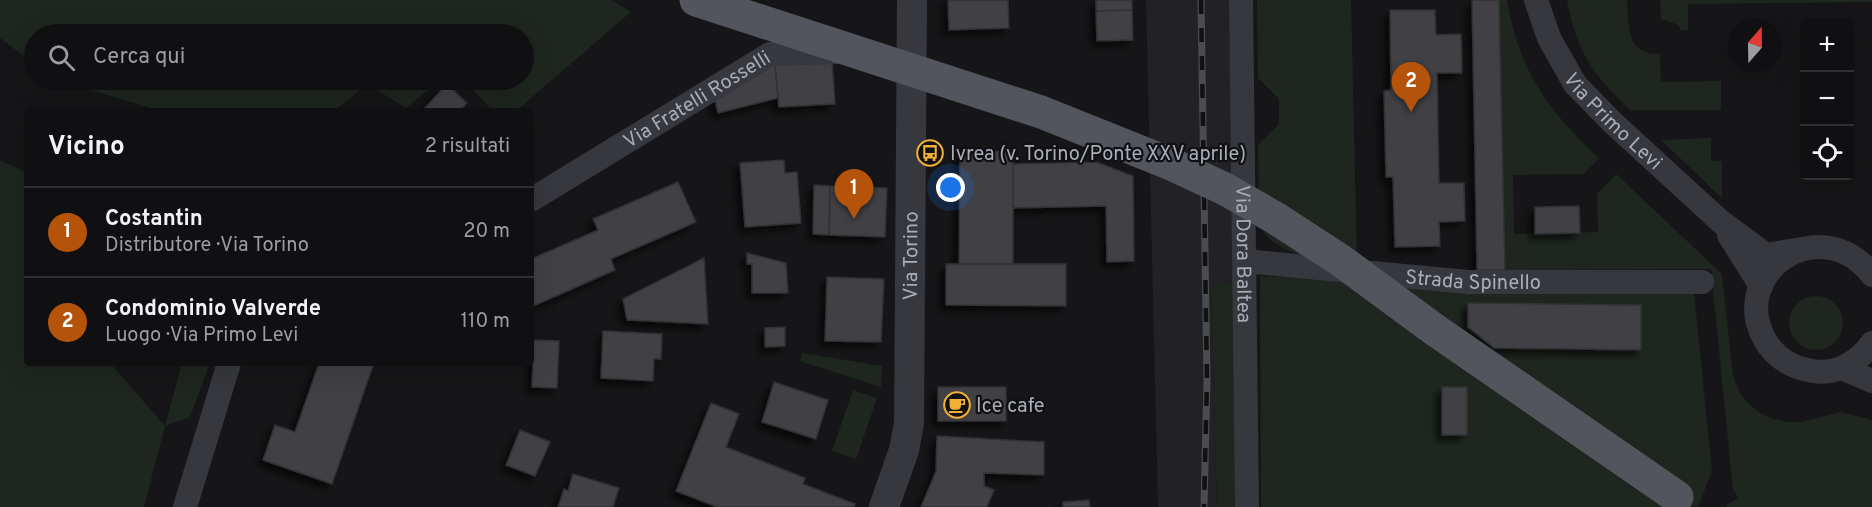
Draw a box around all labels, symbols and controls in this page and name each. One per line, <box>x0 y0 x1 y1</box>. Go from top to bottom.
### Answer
north arrow <box>1728 18 1782 72</box>
map controls <box>1800 18 1854 180</box>
button: + <box>1800 18 1854 72</box>
search box <box>24 24 534 90</box>
icon: search <box>45 41 78 74</box>
text: Cerca qui <box>93 44 185 71</box>
street label: Via Fratelli Rosselli <box>619 46 776 155</box>
pin: 2 <box>1392 63 1430 112</box>
street label: Via Primo Levi <box>1556 69 1667 177</box>
button: − <box>1800 72 1854 126</box>
button: locate <box>1800 126 1854 180</box>
text: Vicino <box>48 131 125 164</box>
text: 2 risultati <box>425 134 510 160</box>
bus stop icon: Ivrea (v. Torino/Ponte XXV aprile) <box>915 138 945 168</box>
place label: Ivrea (v. Torino/Ponte XXV aprile) <box>950 142 1246 168</box>
pin: 1 <box>834 170 874 219</box>
your location <box>936 173 965 202</box>
street label: Via Dora Baltea <box>1228 185 1256 323</box>
text: Costantin <box>105 206 203 233</box>
street label: Via Torino <box>899 211 926 300</box>
text: 1 <box>64 219 72 245</box>
text: 20 m <box>463 219 510 245</box>
text: Distributore · Via Torino <box>105 233 309 259</box>
street label: Strada Spinello <box>1404 265 1541 297</box>
text: Condominio Valverde <box>105 296 321 323</box>
text: 2 <box>61 309 74 335</box>
text: 110 m <box>461 309 510 335</box>
text: Luogo · Via Primo Levi <box>105 323 298 349</box>
cafe icon: Ice cafe <box>942 390 972 420</box>
place label: Ice cafe <box>976 394 1045 420</box>

